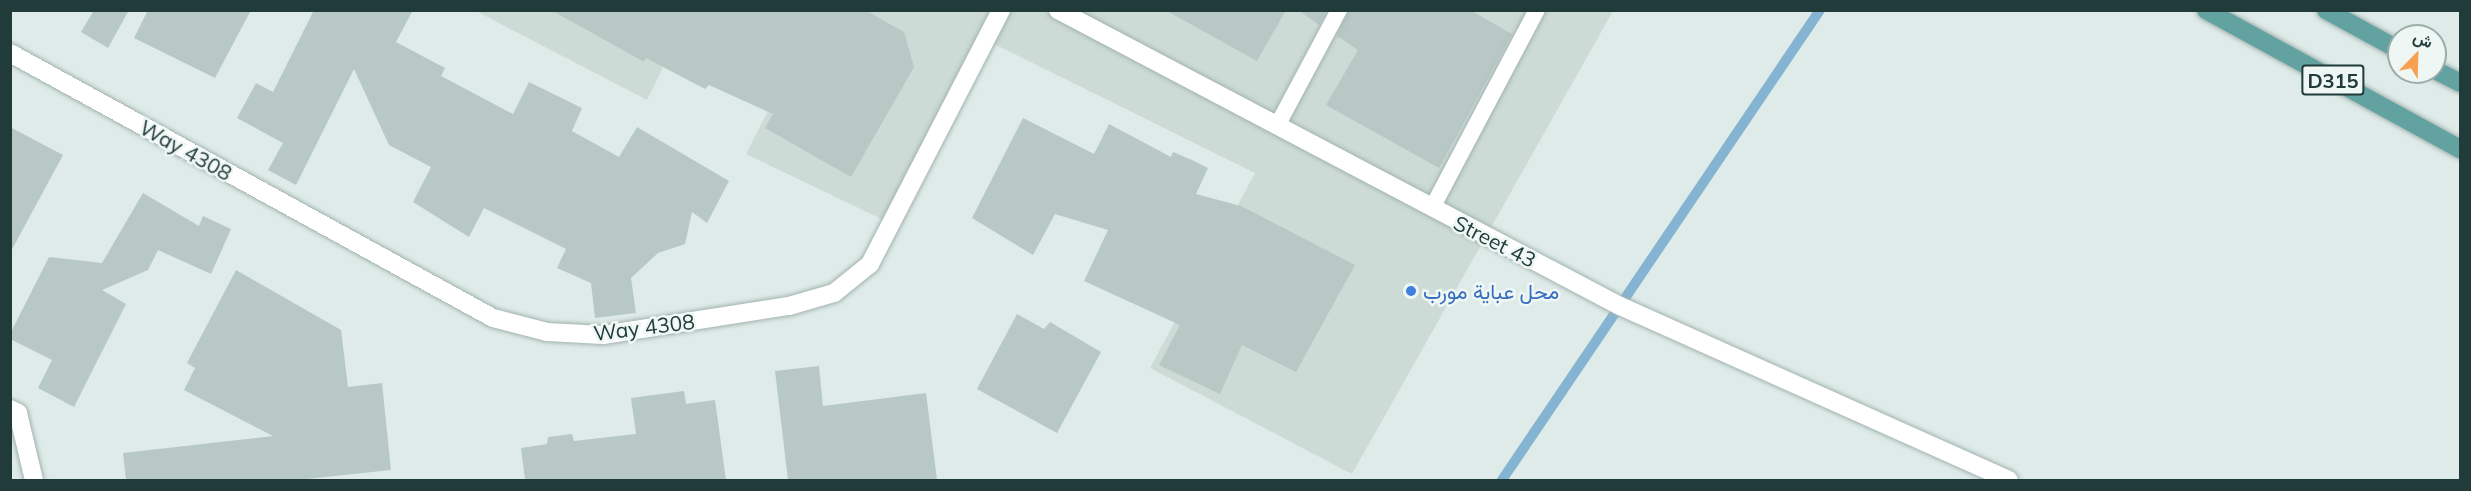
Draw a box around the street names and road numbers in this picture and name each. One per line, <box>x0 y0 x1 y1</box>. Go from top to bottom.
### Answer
road number: D315 <box>2300 63 2366 97</box>
street label: Way 4308 <box>135 114 237 186</box>
street label: Street 43 <box>1450 210 1540 272</box>
street label: Way 4308 <box>592 308 696 346</box>

